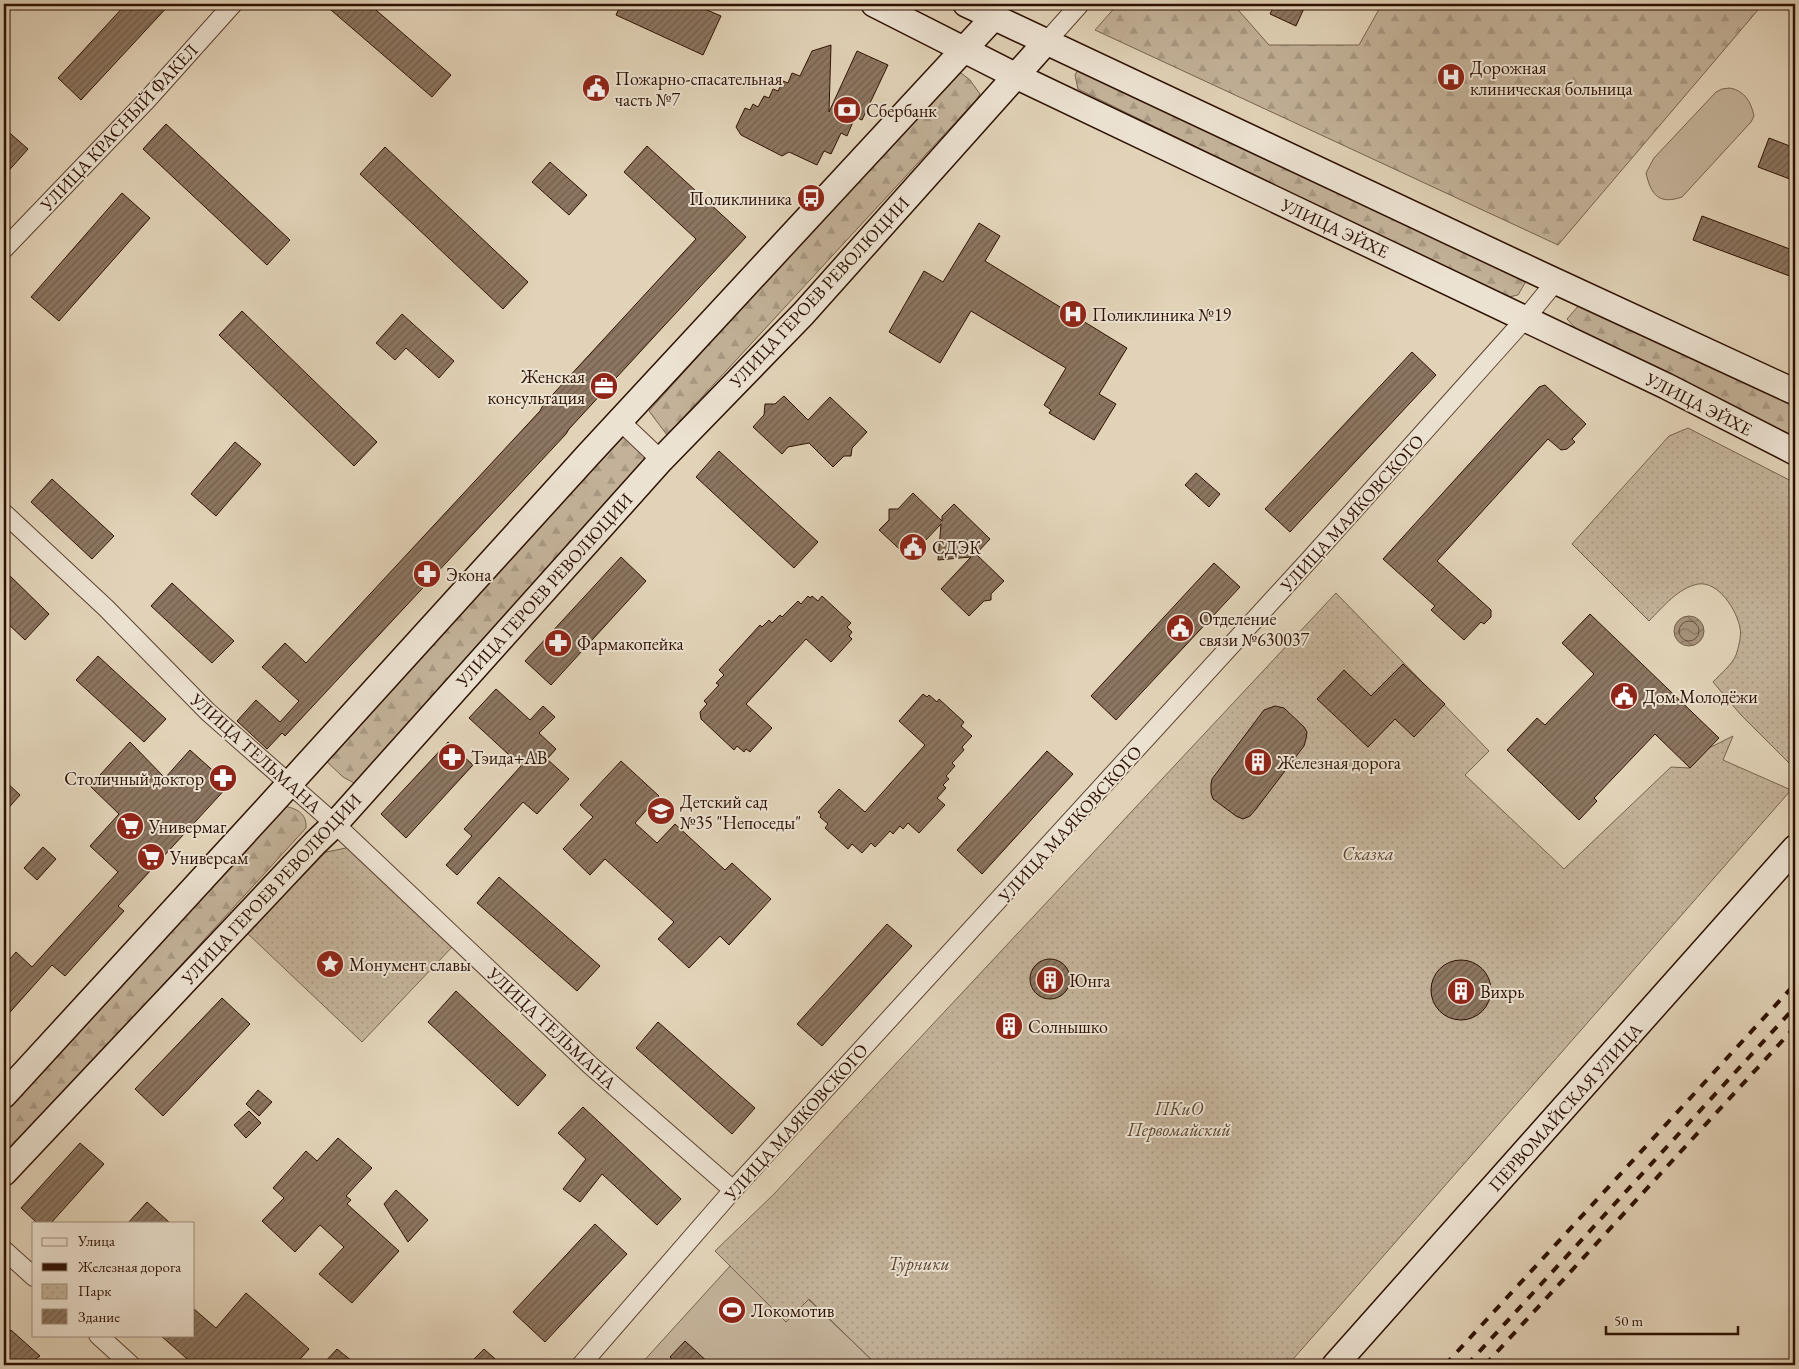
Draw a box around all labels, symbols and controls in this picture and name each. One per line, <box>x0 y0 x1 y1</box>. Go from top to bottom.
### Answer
street label: УЛИЦА КРАСНЫЙ ФАКЕЛ <box>35 38 203 216</box>
place label: Дорожная клиническая больница <box>1470 56 1634 100</box>
hospital icon: Дорожная клиническая больница <box>1436 62 1466 92</box>
place label: Пожарно-спасательная часть №7 <box>615 67 783 111</box>
public building icon: Пожарно-спасательная часть №7 <box>581 73 611 103</box>
bank icon: Сбербанк <box>832 95 862 125</box>
place label: Сбербанк <box>866 99 937 122</box>
bus stop icon: Поликлиника <box>796 183 826 213</box>
place label: Поликлиника <box>689 187 793 210</box>
street label: УЛИЦА ГЕРОЕВ РЕВОЛЮЦИИ <box>724 191 914 393</box>
street label: УЛИЦА ЭЙХЕ <box>1276 193 1393 263</box>
hospital icon: Поликлиника №19 <box>1058 299 1088 329</box>
place label: Поликлиника №19 <box>1092 303 1232 326</box>
place label: Женская консультация <box>488 365 585 409</box>
street label: УЛИЦА ЭЙХЕ <box>1641 367 1756 441</box>
office icon: Женская консультация <box>589 371 619 401</box>
street label: УЛИЦА МАЯКОВСКОГО <box>1275 430 1429 597</box>
street label: УЛИЦА ГЕРОЕВ РЕВОЛЮЦИИ <box>450 488 638 692</box>
public building icon: СДЭК <box>898 532 928 562</box>
place label: СДЭК <box>932 536 981 559</box>
pharmacy icon: Экона <box>412 559 442 589</box>
place label: Экона <box>446 563 492 586</box>
place label: Отделение связи №630037 <box>1199 607 1309 651</box>
public building icon: Отделение связи №630037 <box>1165 613 1195 643</box>
pharmacy icon: Фармакопейка <box>543 628 573 658</box>
place label: Фармакопейка <box>577 632 685 655</box>
public building icon: Дом Молодёжи <box>1609 681 1639 711</box>
place label: Дом Молодёжи <box>1643 685 1758 708</box>
street label: УЛИЦА ТЕЛЬМАНА <box>185 687 327 818</box>
street label: УЛИЦА МАЯКОВСКОГО <box>993 741 1147 908</box>
pharmacy icon: Тэида+АВ <box>437 742 467 772</box>
place label: Тэида+АВ <box>471 746 547 769</box>
building icon: Железная дорога <box>1243 747 1273 777</box>
place label: Железная дорога <box>1276 751 1402 774</box>
pharmacy icon: Столичный доктор <box>208 763 238 793</box>
place label: Столичный доктор <box>64 767 204 790</box>
street label: УЛИЦА ГЕРОЕВ РЕВОЛЮЦИИ <box>176 788 366 990</box>
place label: Детский сад №35 "Непоседы" <box>680 790 801 834</box>
school or university icon: Детский сад №35 "Непоседы" <box>646 796 676 826</box>
supermarket icon: Универмаг <box>115 811 145 841</box>
place label: Универмаг <box>148 815 227 838</box>
supermarket icon: Универсам <box>136 842 166 872</box>
park label: Сказка <box>1342 842 1394 865</box>
place label: Универсам <box>169 846 249 869</box>
place icon: Монумент славы <box>315 949 345 979</box>
place label: Монумент славы <box>349 953 471 976</box>
street label: УЛИЦА ТЕЛЬМАНА <box>482 961 622 1094</box>
building icon: Юнга <box>1035 965 1065 995</box>
place label: Юнга <box>1069 969 1111 992</box>
building icon: Вихрь <box>1446 976 1476 1006</box>
place label: Вихрь <box>1480 980 1524 1003</box>
building icon: Солнышко <box>994 1011 1024 1041</box>
place label: Солнышко <box>1028 1015 1108 1038</box>
street label: ПЕРВОМАЙСКАЯ УЛИЦА <box>1483 1017 1647 1196</box>
street label: УЛИЦА МАЯКОВСКОГО <box>719 1039 873 1206</box>
park label: ПКиО Первомайский <box>1126 1097 1231 1142</box>
legend <box>32 1222 195 1336</box>
text: Улица <box>77 1231 115 1250</box>
park label: Турники <box>888 1252 950 1276</box>
text: Железная дорога <box>77 1257 181 1276</box>
text: Парк <box>78 1281 111 1300</box>
sports icon: Локомотив <box>717 1295 747 1325</box>
place label: Локомотив <box>751 1299 835 1322</box>
scale bar <box>1606 1304 1739 1336</box>
text: Здание <box>78 1307 120 1326</box>
text: 50 m <box>1614 1311 1643 1330</box>

